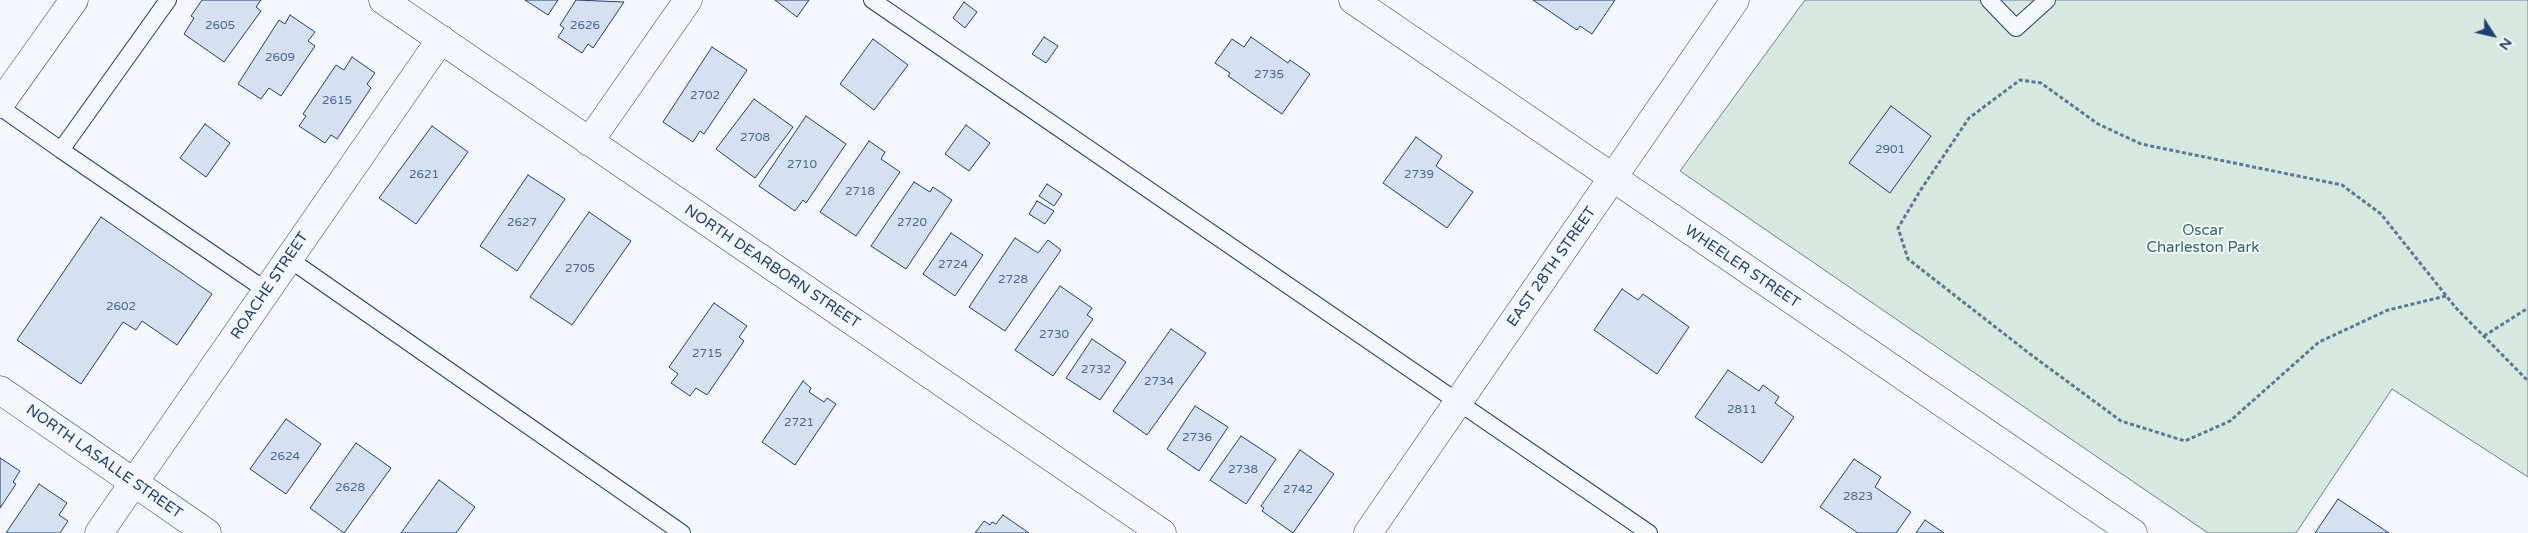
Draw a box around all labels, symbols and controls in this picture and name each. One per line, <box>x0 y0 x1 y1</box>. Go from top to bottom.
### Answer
north arrow <box>2468 10 2518 60</box>
house number: 2605 <box>205 19 235 33</box>
house number: 2626 <box>570 19 600 33</box>
text: N <box>2496 34 2516 53</box>
house number: 2609 <box>265 51 295 65</box>
house number: 2735 <box>1254 68 1284 82</box>
house number: 2702 <box>690 89 720 103</box>
house number: 2615 <box>322 94 352 108</box>
house number: 2708 <box>740 131 770 145</box>
house number: 2901 <box>1875 143 1905 157</box>
house number: 2710 <box>787 158 817 172</box>
house number: 2621 <box>409 168 439 182</box>
house number: 2739 <box>1404 168 1434 182</box>
house number: 2718 <box>845 185 875 199</box>
street label: NORTH DEARBORN STREET <box>681 201 863 333</box>
street label: EAST 28TH STREET <box>1504 203 1600 331</box>
house number: 2627 <box>507 216 537 230</box>
house number: 2720 <box>897 216 927 230</box>
street label: WHEELER STREET <box>1681 222 1803 312</box>
park label: Oscar Charleston Park <box>2147 222 2259 257</box>
street label: ROACHE STREET <box>227 229 313 343</box>
house number: 2724 <box>938 258 968 272</box>
house number: 2705 <box>565 262 595 276</box>
house number: 2728 <box>998 273 1028 287</box>
house number: 2602 <box>106 300 136 314</box>
house number: 2730 <box>1039 328 1069 342</box>
house number: 2715 <box>692 347 722 361</box>
house number: 2732 <box>1081 363 1111 377</box>
house number: 2734 <box>1144 375 1174 389</box>
street label: NORTH LASALLE STREET <box>22 401 186 523</box>
house number: 2811 <box>1727 403 1757 417</box>
house number: 2721 <box>784 416 814 430</box>
house number: 2736 <box>1182 431 1212 445</box>
house number: 2624 <box>270 450 300 464</box>
house number: 2738 <box>1228 463 1258 477</box>
house number: 2628 <box>335 481 365 495</box>
house number: 2742 <box>1283 483 1313 497</box>
house number: 2823 <box>1843 490 1873 504</box>

